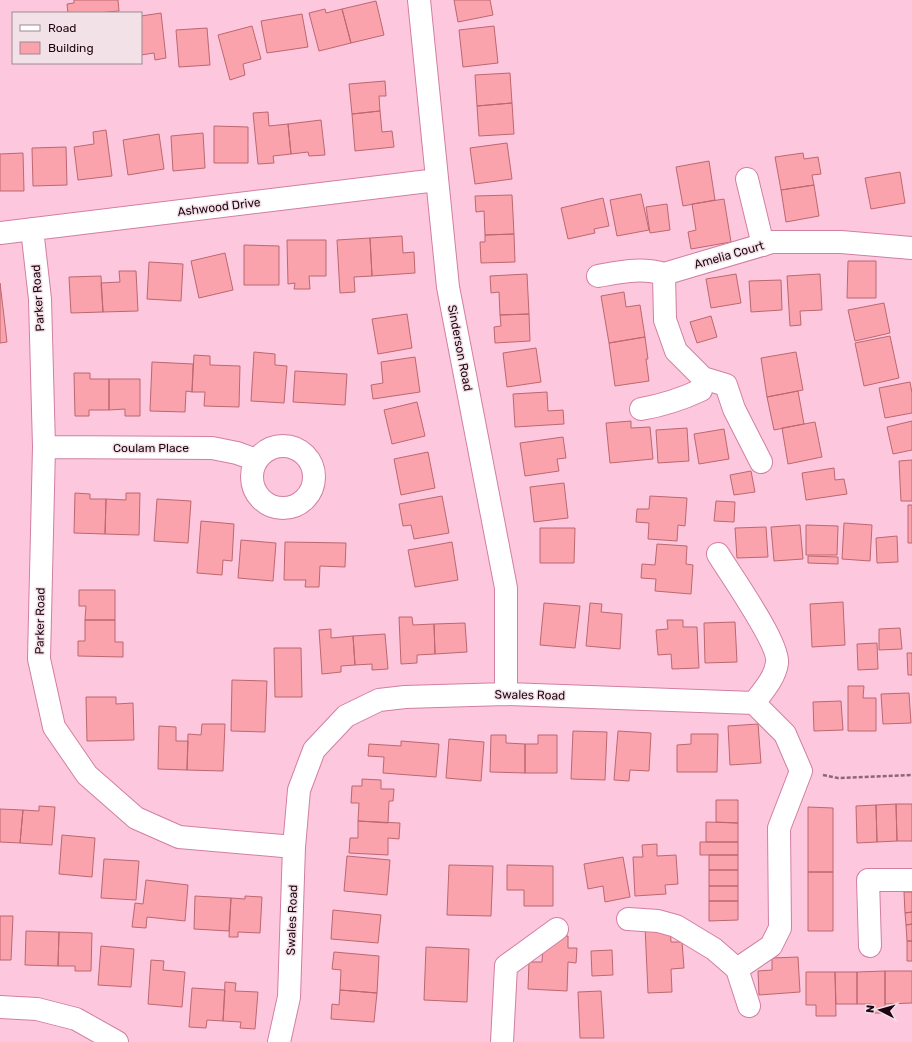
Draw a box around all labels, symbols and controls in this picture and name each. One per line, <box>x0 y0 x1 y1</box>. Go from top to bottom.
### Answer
legend <box>12 12 142 64</box>
text: Road <box>48 21 76 35</box>
text: Building <box>48 41 94 55</box>
street label: Ashwood Drive <box>177 195 262 219</box>
street label: Amelia Court <box>692 238 766 272</box>
street label: Parker Road <box>29 264 47 332</box>
street label: Sinderson Road <box>445 304 475 392</box>
street label: Coulam Place <box>113 441 189 455</box>
street label: Parker Road <box>32 587 48 655</box>
street label: Swales Road <box>495 687 565 703</box>
street label: Swales Road <box>284 884 300 956</box>
north arrow <box>860 990 900 1030</box>
text: N <box>864 1004 877 1014</box>

